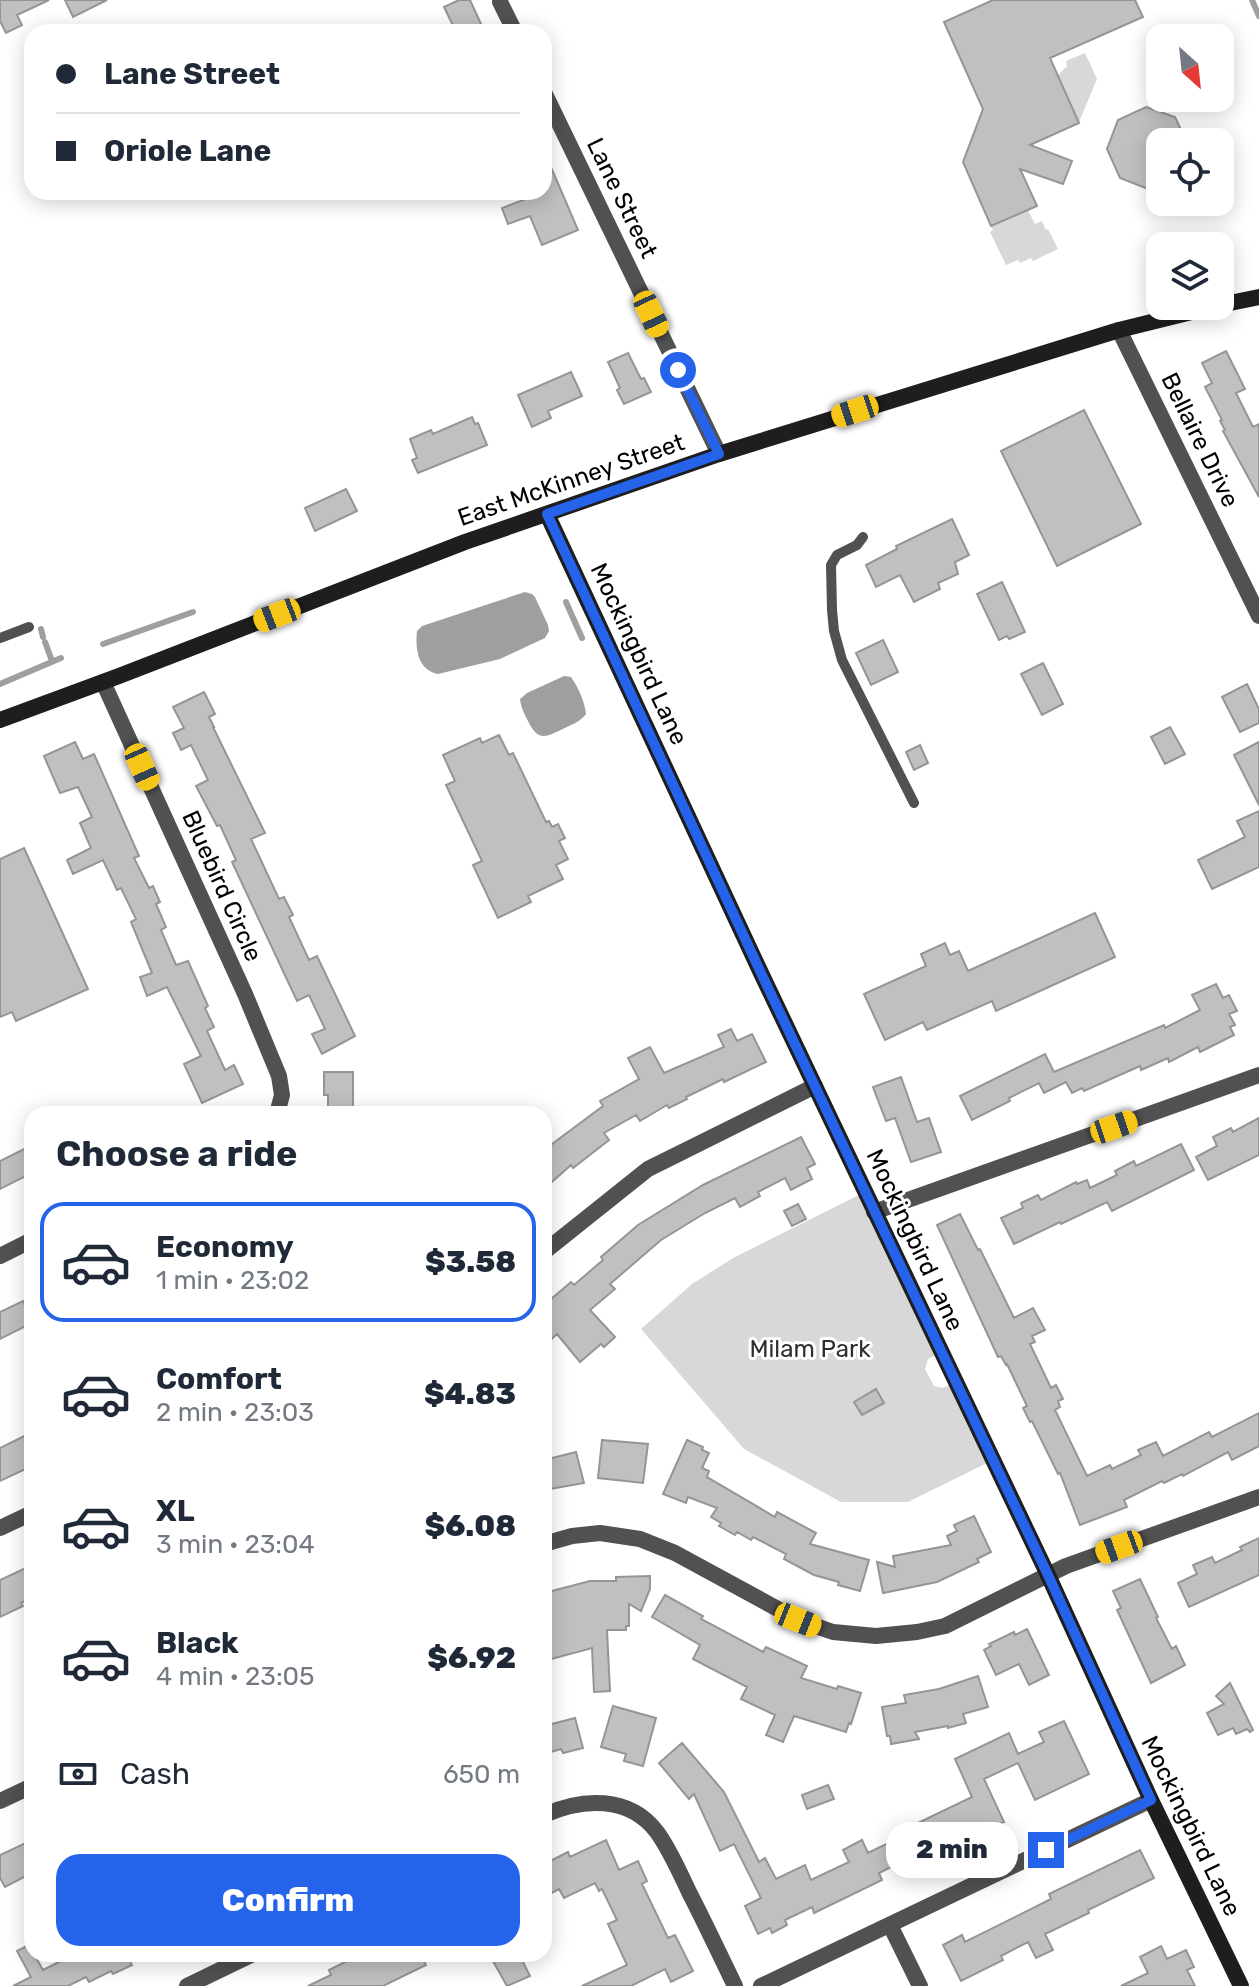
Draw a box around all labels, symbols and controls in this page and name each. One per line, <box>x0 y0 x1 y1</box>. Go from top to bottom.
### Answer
north arrow <box>1146 24 1234 112</box>
map controls <box>1146 24 1234 320</box>
text: Lane Street <box>104 56 280 92</box>
button: locate <box>1146 128 1234 216</box>
text: Oriole Lane <box>104 133 271 169</box>
street label: Lane Street <box>581 133 663 263</box>
button: layers <box>1146 232 1234 320</box>
car <box>630 287 672 341</box>
route start <box>660 352 696 388</box>
street label: Bellaire Drive <box>1155 368 1245 512</box>
car <box>828 392 882 430</box>
street label: East McKinney Street <box>454 428 688 532</box>
street label: Mockingbird Lane <box>585 559 693 749</box>
car <box>250 595 304 635</box>
car <box>121 740 163 794</box>
street label: Bluebird Circle <box>176 806 268 966</box>
car <box>1087 1108 1141 1146</box>
text: Choose a ride <box>56 1132 297 1175</box>
street label: Mockingbird Lane <box>861 1145 969 1335</box>
icon: car <box>60 1226 132 1298</box>
text: Economy <box>156 1229 294 1265</box>
text: $3.58 <box>425 1244 516 1280</box>
text: 1 min · 23:02 <box>156 1265 309 1296</box>
park label: Milam Park <box>749 1335 871 1363</box>
icon: car <box>60 1358 132 1430</box>
text: Comfort <box>156 1361 282 1397</box>
text: $4.83 <box>424 1376 516 1412</box>
text: 2 min · 23:03 <box>156 1397 314 1428</box>
icon: car <box>60 1490 132 1562</box>
text: XL <box>156 1493 195 1529</box>
text: $6.08 <box>425 1508 516 1544</box>
car <box>1092 1528 1146 1566</box>
text: 3 min · 23:04 <box>156 1529 315 1560</box>
car <box>771 1600 825 1640</box>
icon: car <box>60 1622 132 1694</box>
text: Black <box>156 1625 239 1661</box>
text: $6.92 <box>427 1640 516 1676</box>
text: 4 min · 23:05 <box>156 1661 315 1692</box>
street label: Mockingbird Lane <box>1135 1731 1247 1921</box>
icon: cash <box>56 1752 100 1796</box>
text: Cash <box>120 1756 190 1792</box>
text: 650 m <box>443 1759 520 1790</box>
callout: 2 min <box>886 1822 1018 1878</box>
route end <box>1028 1832 1064 1868</box>
text: 2 min <box>916 1834 988 1865</box>
button: Confirm <box>56 1854 520 1946</box>

